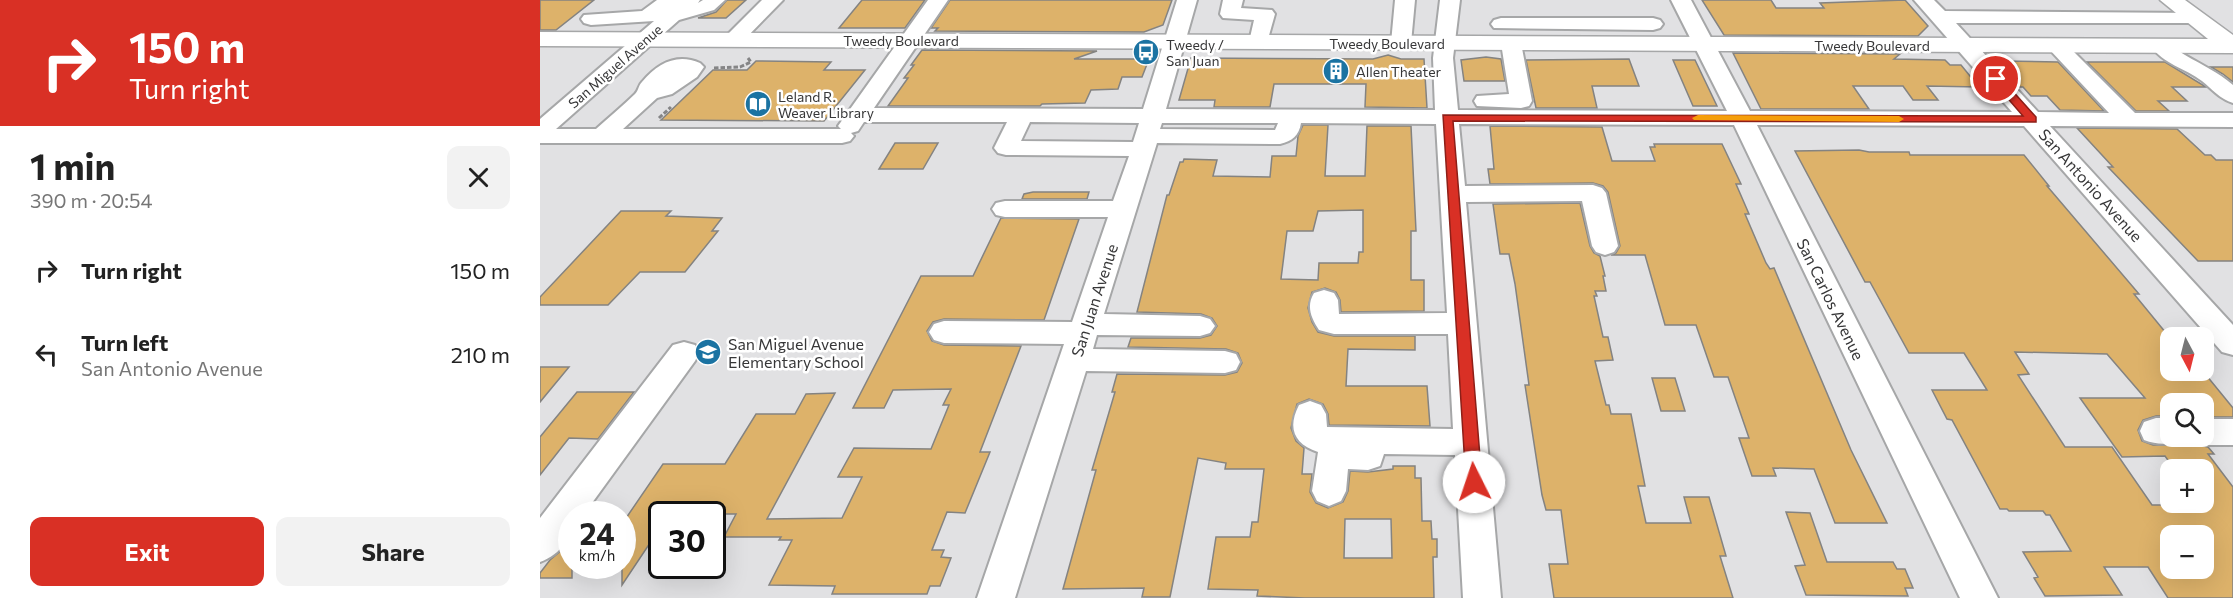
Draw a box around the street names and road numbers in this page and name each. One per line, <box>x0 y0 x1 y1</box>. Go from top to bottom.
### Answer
street label: San Miguel Avenue <box>565 21 665 111</box>
street label: Tweedy Boulevard <box>843 32 959 49</box>
street label: Tweedy Boulevard <box>1329 35 1445 52</box>
street label: Tweedy Boulevard <box>1814 37 1930 54</box>
street label: San Antonio Avenue <box>2035 125 2147 245</box>
street label: San Carlos Avenue <box>1793 235 1869 363</box>
street label: San Juan Avenue <box>1067 241 1121 359</box>

